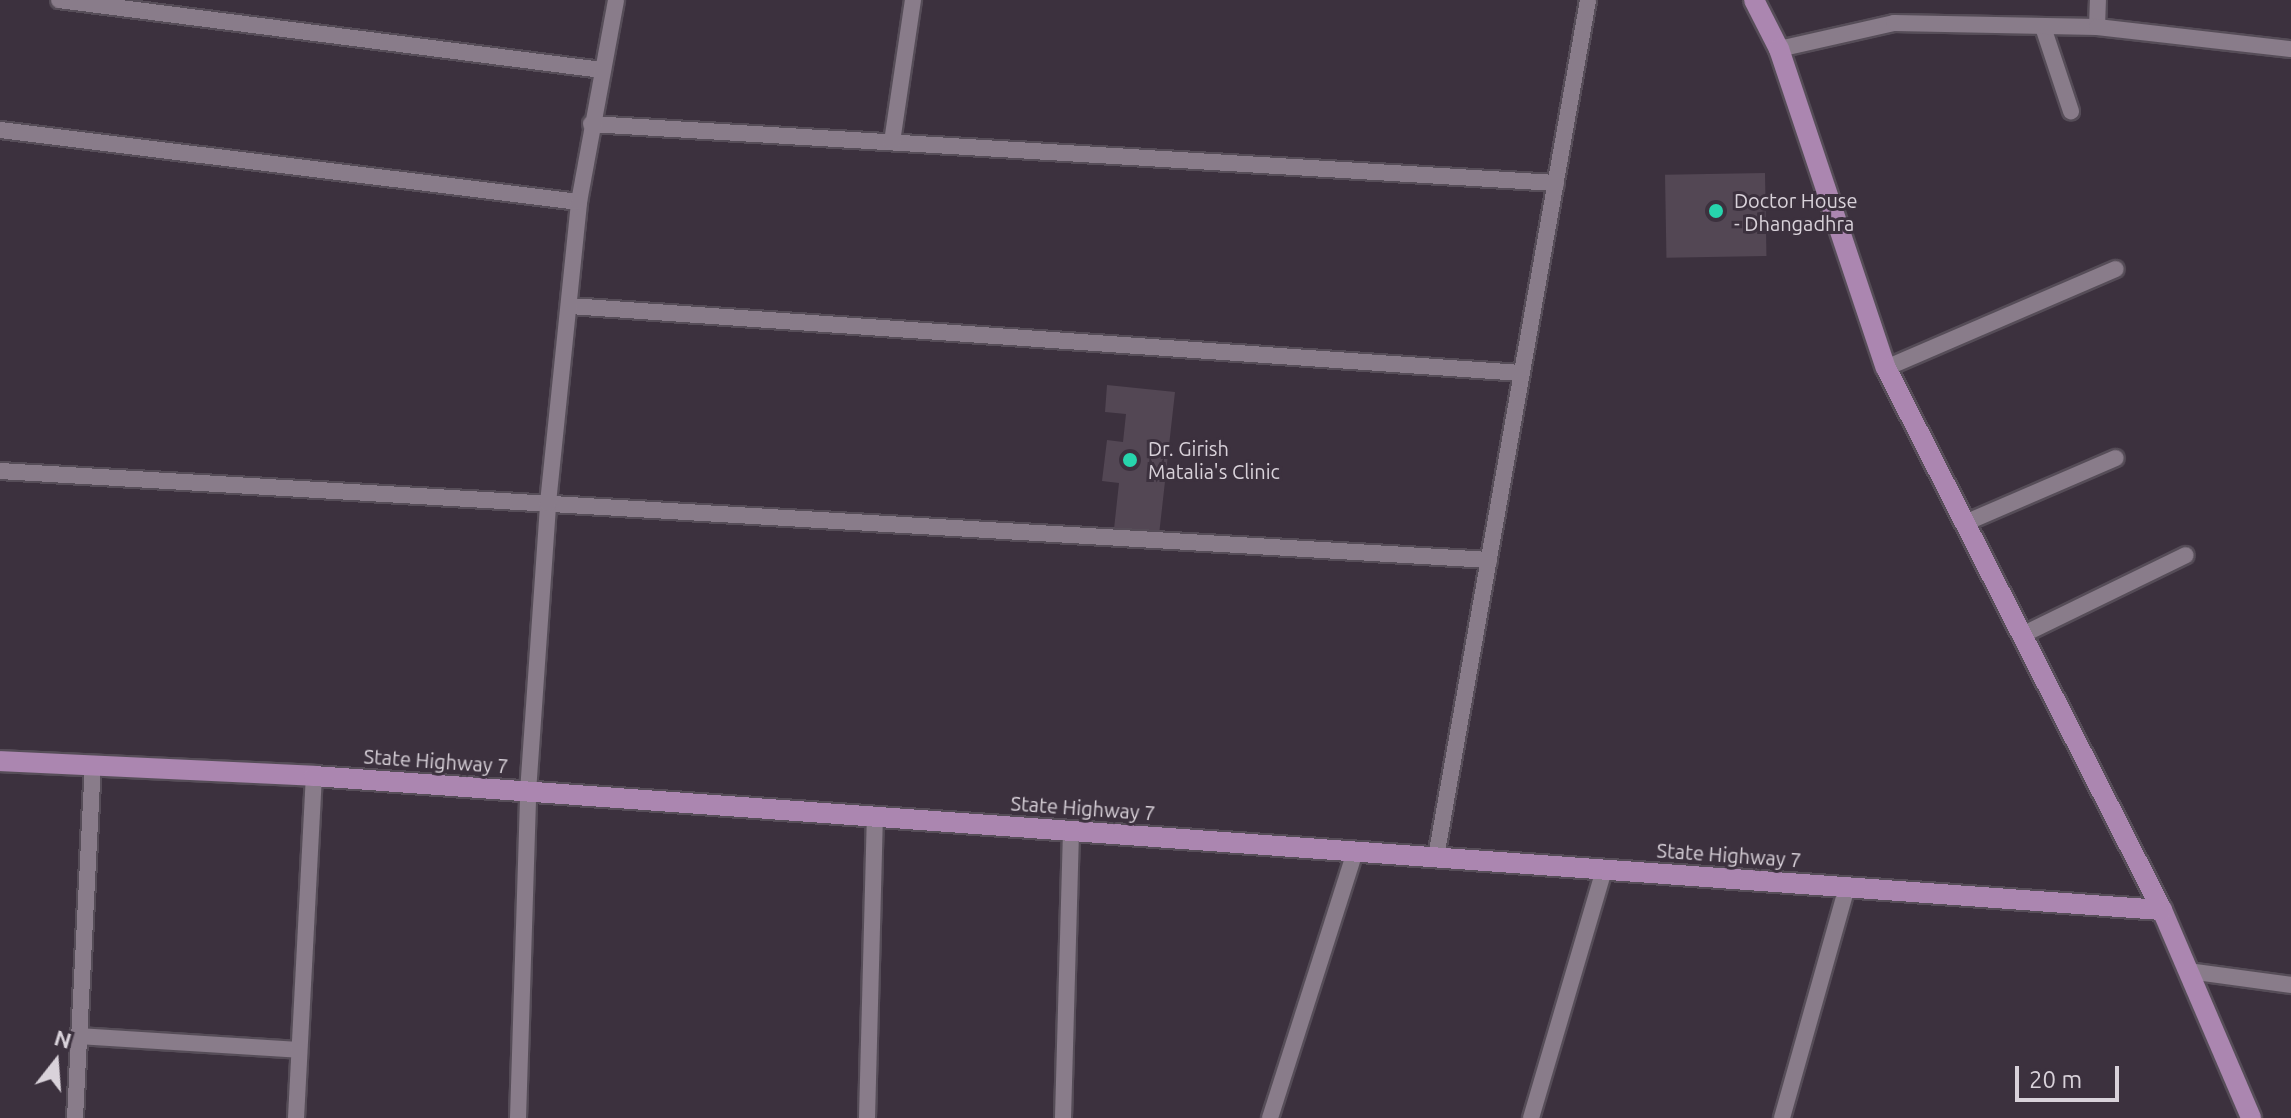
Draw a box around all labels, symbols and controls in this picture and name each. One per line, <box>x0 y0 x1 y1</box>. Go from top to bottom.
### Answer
place label: Doctor House - Dhangadhra <box>1734 188 1858 235</box>
marker: Doctor House - Dhangadhra <box>1705 200 1727 222</box>
place label: Dr. Girish Matalia's Clinic <box>1148 436 1280 483</box>
marker: Dr. Girish Matalia's Clinic <box>1119 449 1141 471</box>
street label: State Highway 7 <box>363 744 509 778</box>
street label: State Highway 7 <box>1010 791 1156 825</box>
street label: State Highway 7 <box>1656 838 1802 872</box>
north arrow <box>16 1022 96 1102</box>
text: N <box>52 1024 75 1053</box>
scale bar <box>2019 1050 2123 1100</box>
text: 20 m <box>2029 1066 2082 1093</box>

